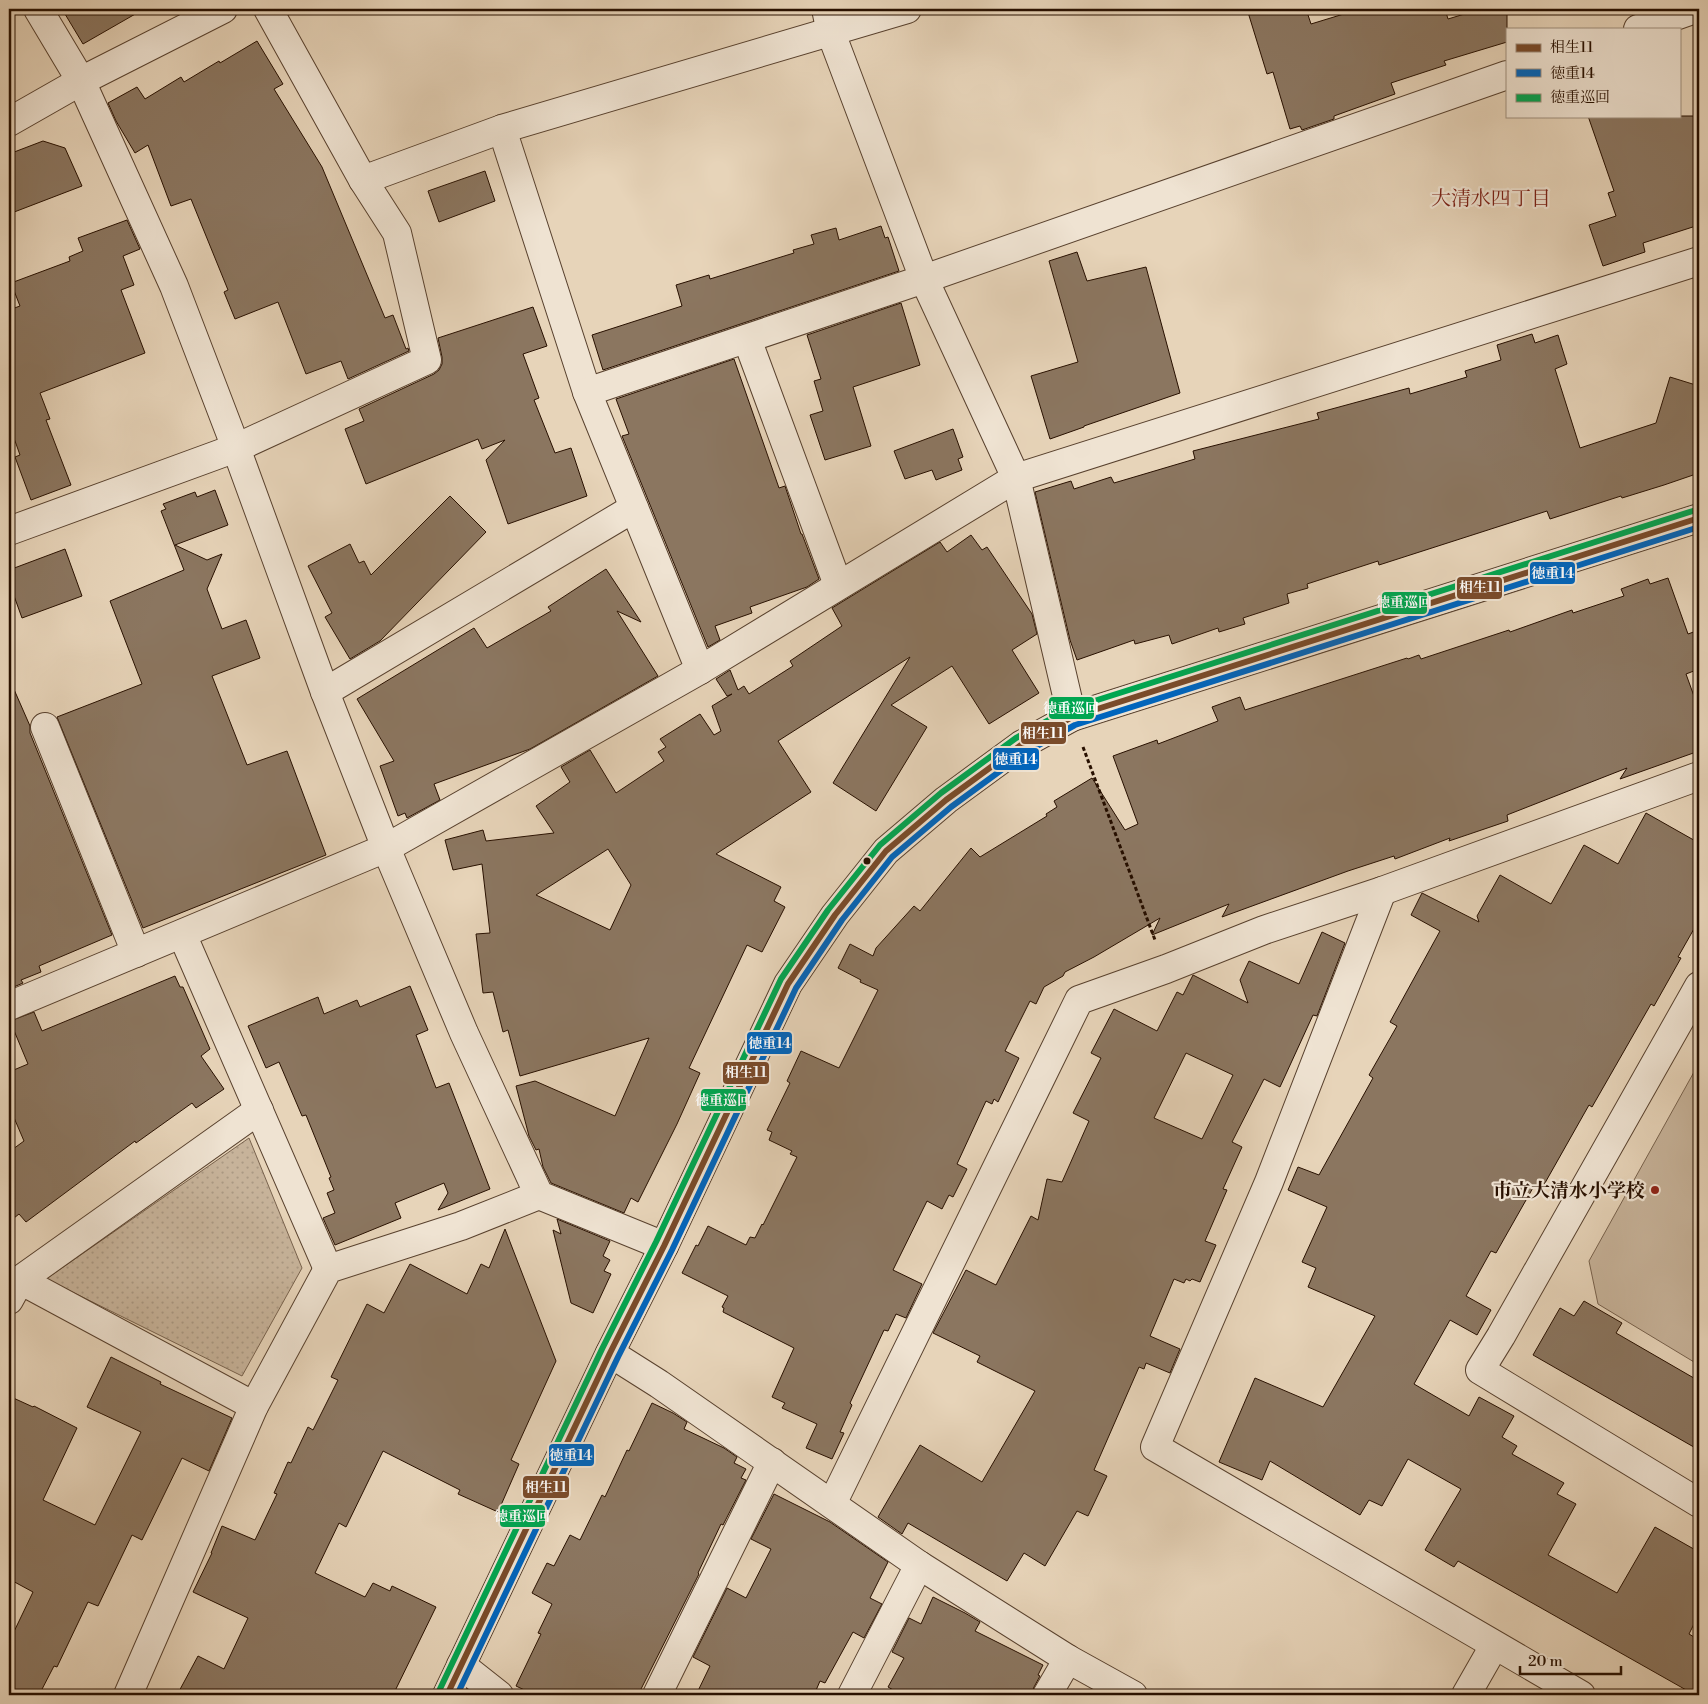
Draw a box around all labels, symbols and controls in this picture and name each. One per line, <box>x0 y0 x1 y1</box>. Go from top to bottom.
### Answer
legend <box>1506 28 1680 118</box>
text: 相生11 <box>1550 38 1594 57</box>
text: 徳重14 <box>1550 64 1595 83</box>
text: 徳重巡回 <box>1550 88 1610 107</box>
district label: 大清水四丁目 <box>1431 187 1551 212</box>
line badge: 徳重14 <box>1529 561 1576 585</box>
text: 徳重14 <box>1531 565 1575 583</box>
line badge: 相生11 <box>1456 576 1503 600</box>
text: 相生11 <box>1459 579 1501 597</box>
line badge: 徳重巡回 <box>1381 591 1428 615</box>
text: 徳重巡回 <box>1376 594 1432 612</box>
line badge: 徳重巡回 <box>1048 696 1095 720</box>
text: 徳重巡回 <box>1043 700 1099 718</box>
line badge: 相生11 <box>1020 721 1067 745</box>
text: 相生11 <box>1022 725 1064 743</box>
line badge: 徳重14 <box>992 747 1040 771</box>
text: 徳重14 <box>994 751 1038 769</box>
unlabelled marker <box>862 856 872 866</box>
line badge: 徳重14 <box>746 1031 793 1055</box>
text: 徳重14 <box>748 1035 792 1053</box>
line badge: 相生11 <box>722 1061 770 1085</box>
text: 相生11 <box>725 1064 767 1082</box>
line badge: 徳重巡回 <box>700 1088 747 1112</box>
text: 徳重巡回 <box>695 1092 751 1110</box>
place label: 市立大清水小学校 <box>1493 1179 1645 1203</box>
marker: 市立大清水小学校 <box>1649 1184 1661 1196</box>
line badge: 徳重14 <box>548 1443 595 1467</box>
text: 徳重14 <box>549 1447 593 1465</box>
line badge: 相生11 <box>522 1475 570 1499</box>
text: 相生11 <box>525 1479 567 1497</box>
line badge: 徳重巡回 <box>499 1504 546 1528</box>
text: 徳重巡回 <box>494 1508 550 1526</box>
scale bar <box>1520 1644 1622 1676</box>
text: 20 m <box>1528 1652 1563 1671</box>

